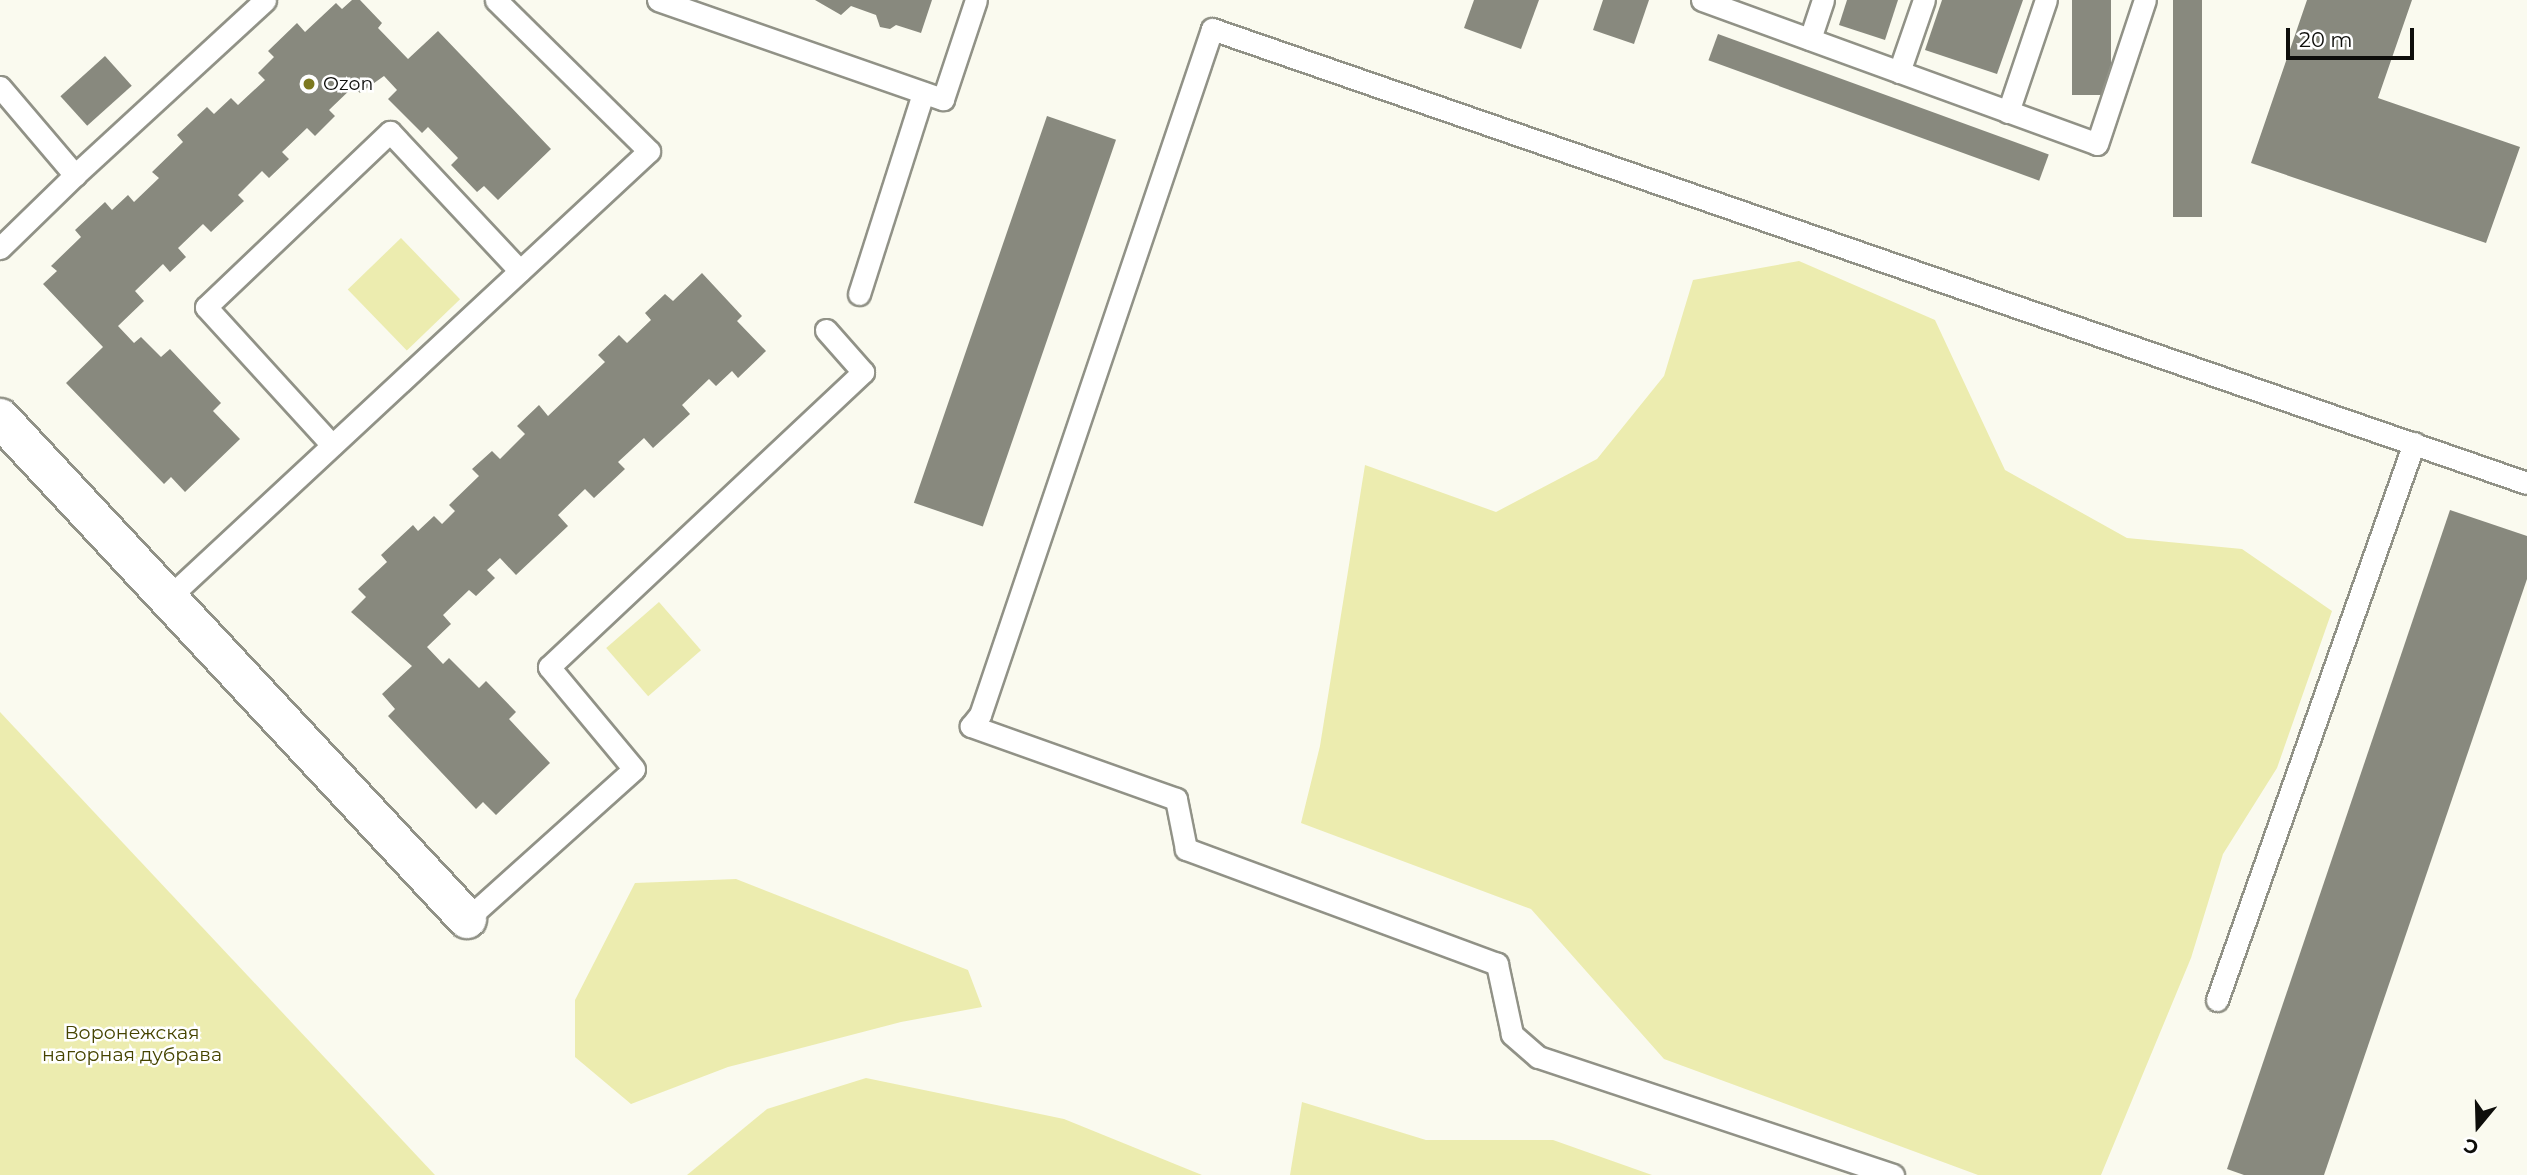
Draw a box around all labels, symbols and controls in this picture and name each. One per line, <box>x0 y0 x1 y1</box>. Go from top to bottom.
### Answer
scale bar <box>2289 14 2417 58</box>
text: 20 m <box>2299 27 2353 52</box>
place label: Ozon <box>323 73 373 95</box>
marker: Ozon <box>301 76 317 92</box>
park label: Воронежская нагорная дубрава <box>42 1022 222 1066</box>
north arrow <box>2443 1091 2513 1161</box>
text: С <box>2461 1133 2481 1159</box>

